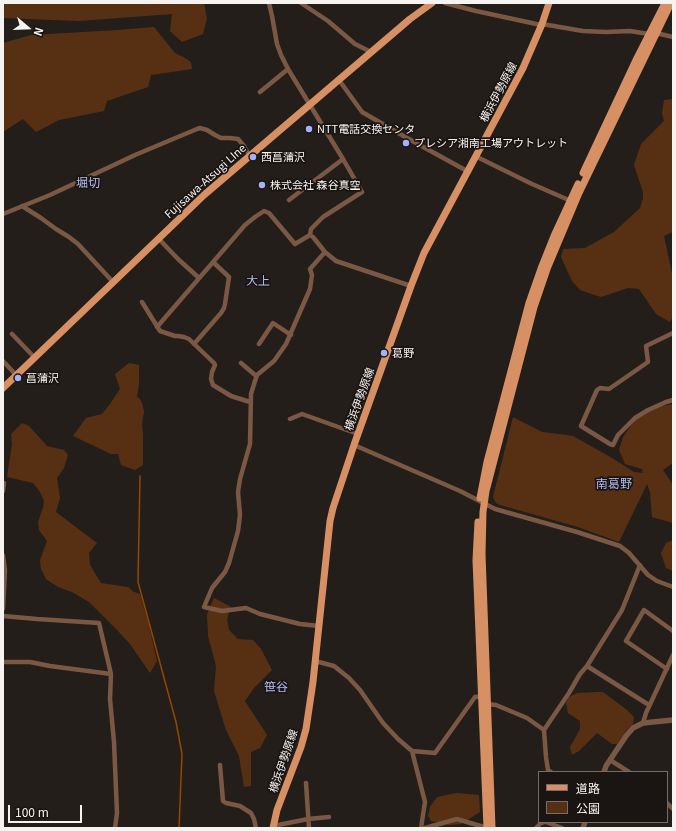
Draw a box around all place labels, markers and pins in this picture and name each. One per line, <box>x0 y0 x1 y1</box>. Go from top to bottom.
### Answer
place label: NTT電話交換センタ <box>317 122 415 136</box>
marker: NTT電話交換センタ <box>304 124 314 134</box>
place label: プレシア湘南工場アウトレット <box>414 136 568 150</box>
marker: プレシア湘南工場アウトレット <box>401 138 411 148</box>
place label: 西菖蒲沢 <box>261 150 305 164</box>
marker: 西菖蒲沢 <box>248 152 258 162</box>
place label: 株式会社 森谷真空 <box>270 178 360 192</box>
marker: 株式会社 森谷真空 <box>257 180 267 190</box>
place label: 葛野 <box>392 346 414 360</box>
marker: 葛野 <box>379 348 389 358</box>
place label: 菖蒲沢 <box>26 371 59 385</box>
marker: 菖蒲沢 <box>13 373 23 383</box>

